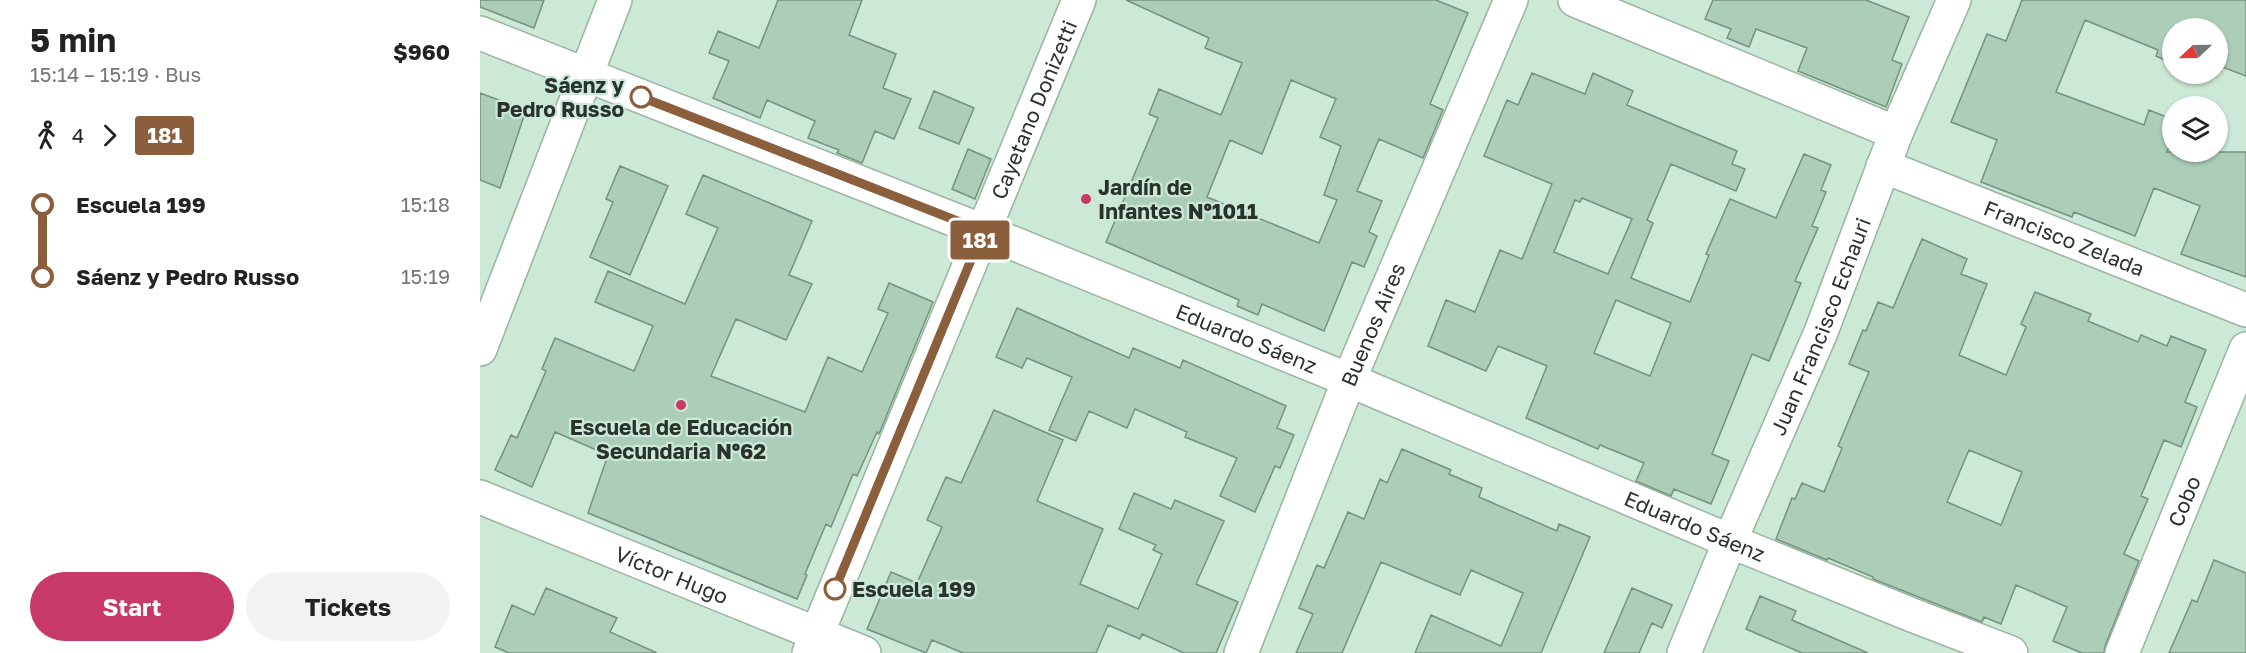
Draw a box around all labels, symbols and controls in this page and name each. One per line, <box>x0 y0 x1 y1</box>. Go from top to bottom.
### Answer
street label: Cayetano Donizetti <box>985 16 1082 203</box>
north arrow <box>2162 18 2228 84</box>
map controls <box>2162 18 2228 162</box>
text: 5 min <box>30 20 116 59</box>
text: $960 <box>393 38 450 65</box>
text: 15:14 – 15:19 · Bus <box>30 62 201 86</box>
place label: Sáenz y Pedro Russo <box>496 72 624 122</box>
marker: Sáenz y Pedro Russo <box>630 86 652 108</box>
button: layers <box>2162 96 2228 162</box>
icon: walk <box>30 119 63 152</box>
icon: forward <box>93 119 126 152</box>
text: 181 <box>147 122 182 148</box>
text: 4 <box>72 123 84 147</box>
place label: Jardín de Infantes Nº1011 <box>1098 174 1258 224</box>
text: Escuela 199 <box>76 191 206 218</box>
text: 15:18 <box>401 192 450 216</box>
marker: Jardín de Infantes Nº1011 <box>1079 192 1093 206</box>
street label: Francisco Zelada <box>1980 194 2148 281</box>
street label: Juan Francisco Echauri <box>1765 214 1876 439</box>
line badge: 181 <box>946 220 1014 260</box>
text: 181 <box>962 227 998 253</box>
street label: Buenos Aires <box>1335 259 1411 390</box>
text: Sáenz y Pedro Russo <box>76 263 299 290</box>
text: 15:19 <box>401 264 450 288</box>
street label: Eduardo Sáenz <box>1172 298 1321 379</box>
marker: Escuela de Educación Secundaria Nº62 <box>674 398 688 412</box>
place label: Escuela de Educación Secundaria Nº62 <box>570 414 792 464</box>
street label: Cobo <box>2162 472 2206 530</box>
street label: Eduardo Sáenz <box>1621 485 1769 567</box>
street label: Víctor Hugo <box>611 540 732 610</box>
button: Start <box>30 572 234 641</box>
button: Tickets <box>246 572 450 641</box>
place label: Escuela 199 <box>852 576 976 602</box>
marker: Escuela 199 <box>824 578 846 600</box>

